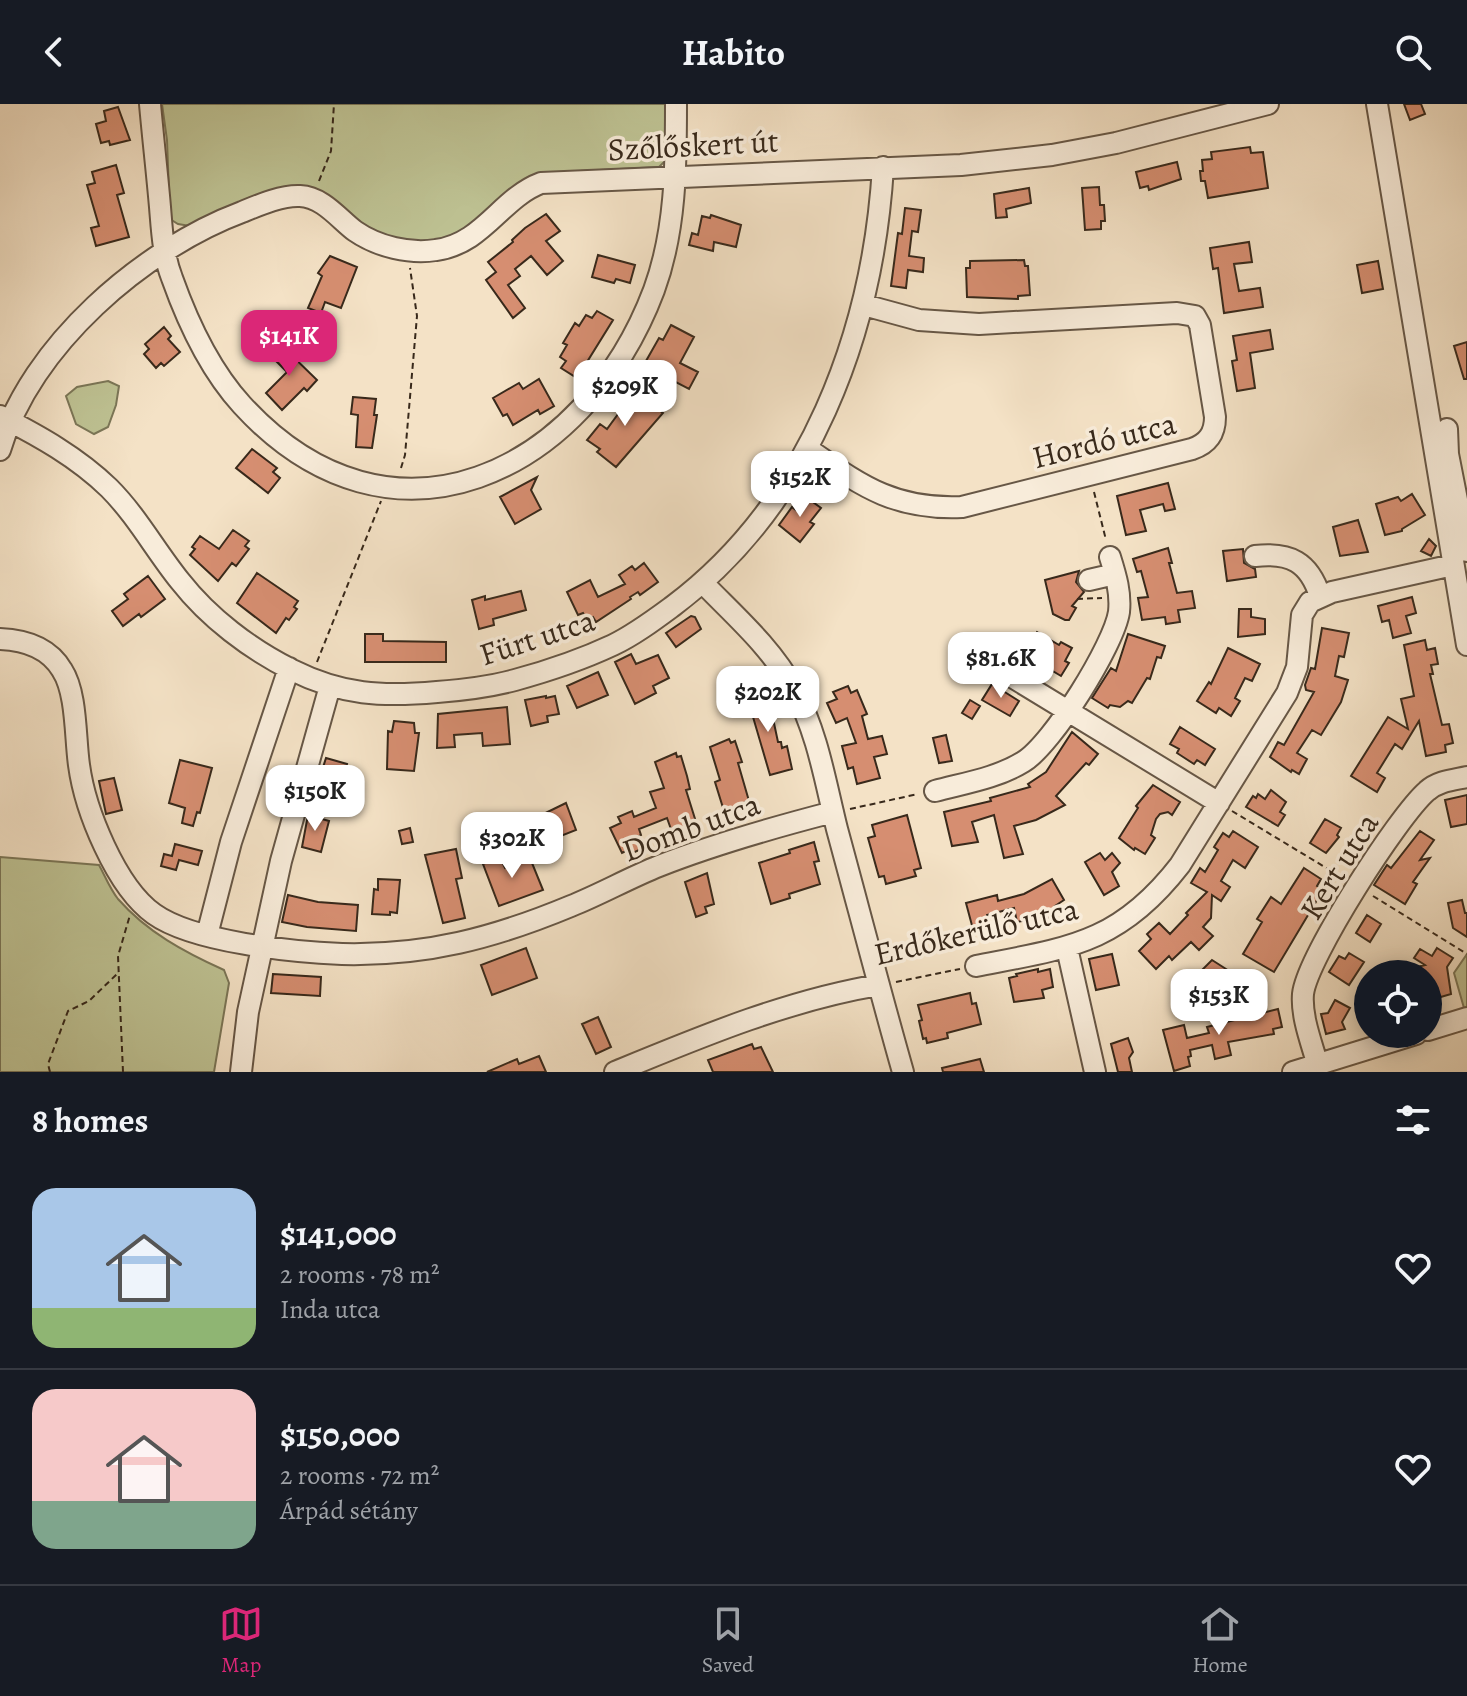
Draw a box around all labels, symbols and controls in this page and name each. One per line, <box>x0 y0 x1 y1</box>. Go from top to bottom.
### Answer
text: Habito <box>682 28 785 77</box>
icon: back <box>32 30 76 74</box>
icon: search <box>1391 30 1435 74</box>
street label: Szőlőskert út <box>607 119 779 171</box>
pin: $141K <box>233 310 345 378</box>
text: $141K <box>259 318 319 353</box>
pin: $209K <box>569 360 681 428</box>
text: $209K <box>592 368 658 403</box>
street label: Hordó utca <box>1027 401 1181 479</box>
pin: $152K <box>744 451 856 519</box>
text: $152K <box>769 459 831 494</box>
street label: Fürt utca <box>474 598 600 676</box>
pin: $81.6K <box>936 632 1066 700</box>
text: $81.6K <box>966 640 1036 675</box>
pin: $202K <box>712 666 824 734</box>
text: $202K <box>734 674 802 709</box>
pin: $150K <box>259 765 371 833</box>
text: $150K <box>284 773 346 808</box>
street label: Domb utca <box>616 782 766 872</box>
street label: Kert utca <box>1289 804 1389 928</box>
pin: $302K <box>456 812 568 880</box>
text: $302K <box>479 820 545 855</box>
street label: Erdőkerülő utca <box>870 886 1083 976</box>
map controls <box>1354 960 1442 1048</box>
button: locate <box>1354 960 1442 1048</box>
pin: $153K <box>1163 969 1275 1037</box>
text: $153K <box>1189 977 1249 1012</box>
text: 8 homes <box>32 1097 148 1144</box>
icon: filters <box>1391 1098 1435 1142</box>
text: $141,000 <box>280 1210 397 1257</box>
icon: home <box>96 1220 192 1316</box>
icon: heart <box>1391 1246 1435 1290</box>
text: 2 rooms · 78 m² <box>280 1257 439 1292</box>
text: Inda utca <box>280 1292 380 1327</box>
text: $150,000 <box>280 1411 400 1458</box>
icon: home <box>96 1421 192 1517</box>
icon: heart <box>1391 1447 1435 1491</box>
text: 2 rooms · 72 m² <box>280 1458 439 1493</box>
text: Árpád sétány <box>280 1493 418 1528</box>
tab: Map <box>219 1602 263 1680</box>
tab: Saved <box>702 1602 754 1680</box>
tab: Home <box>1192 1602 1248 1680</box>

